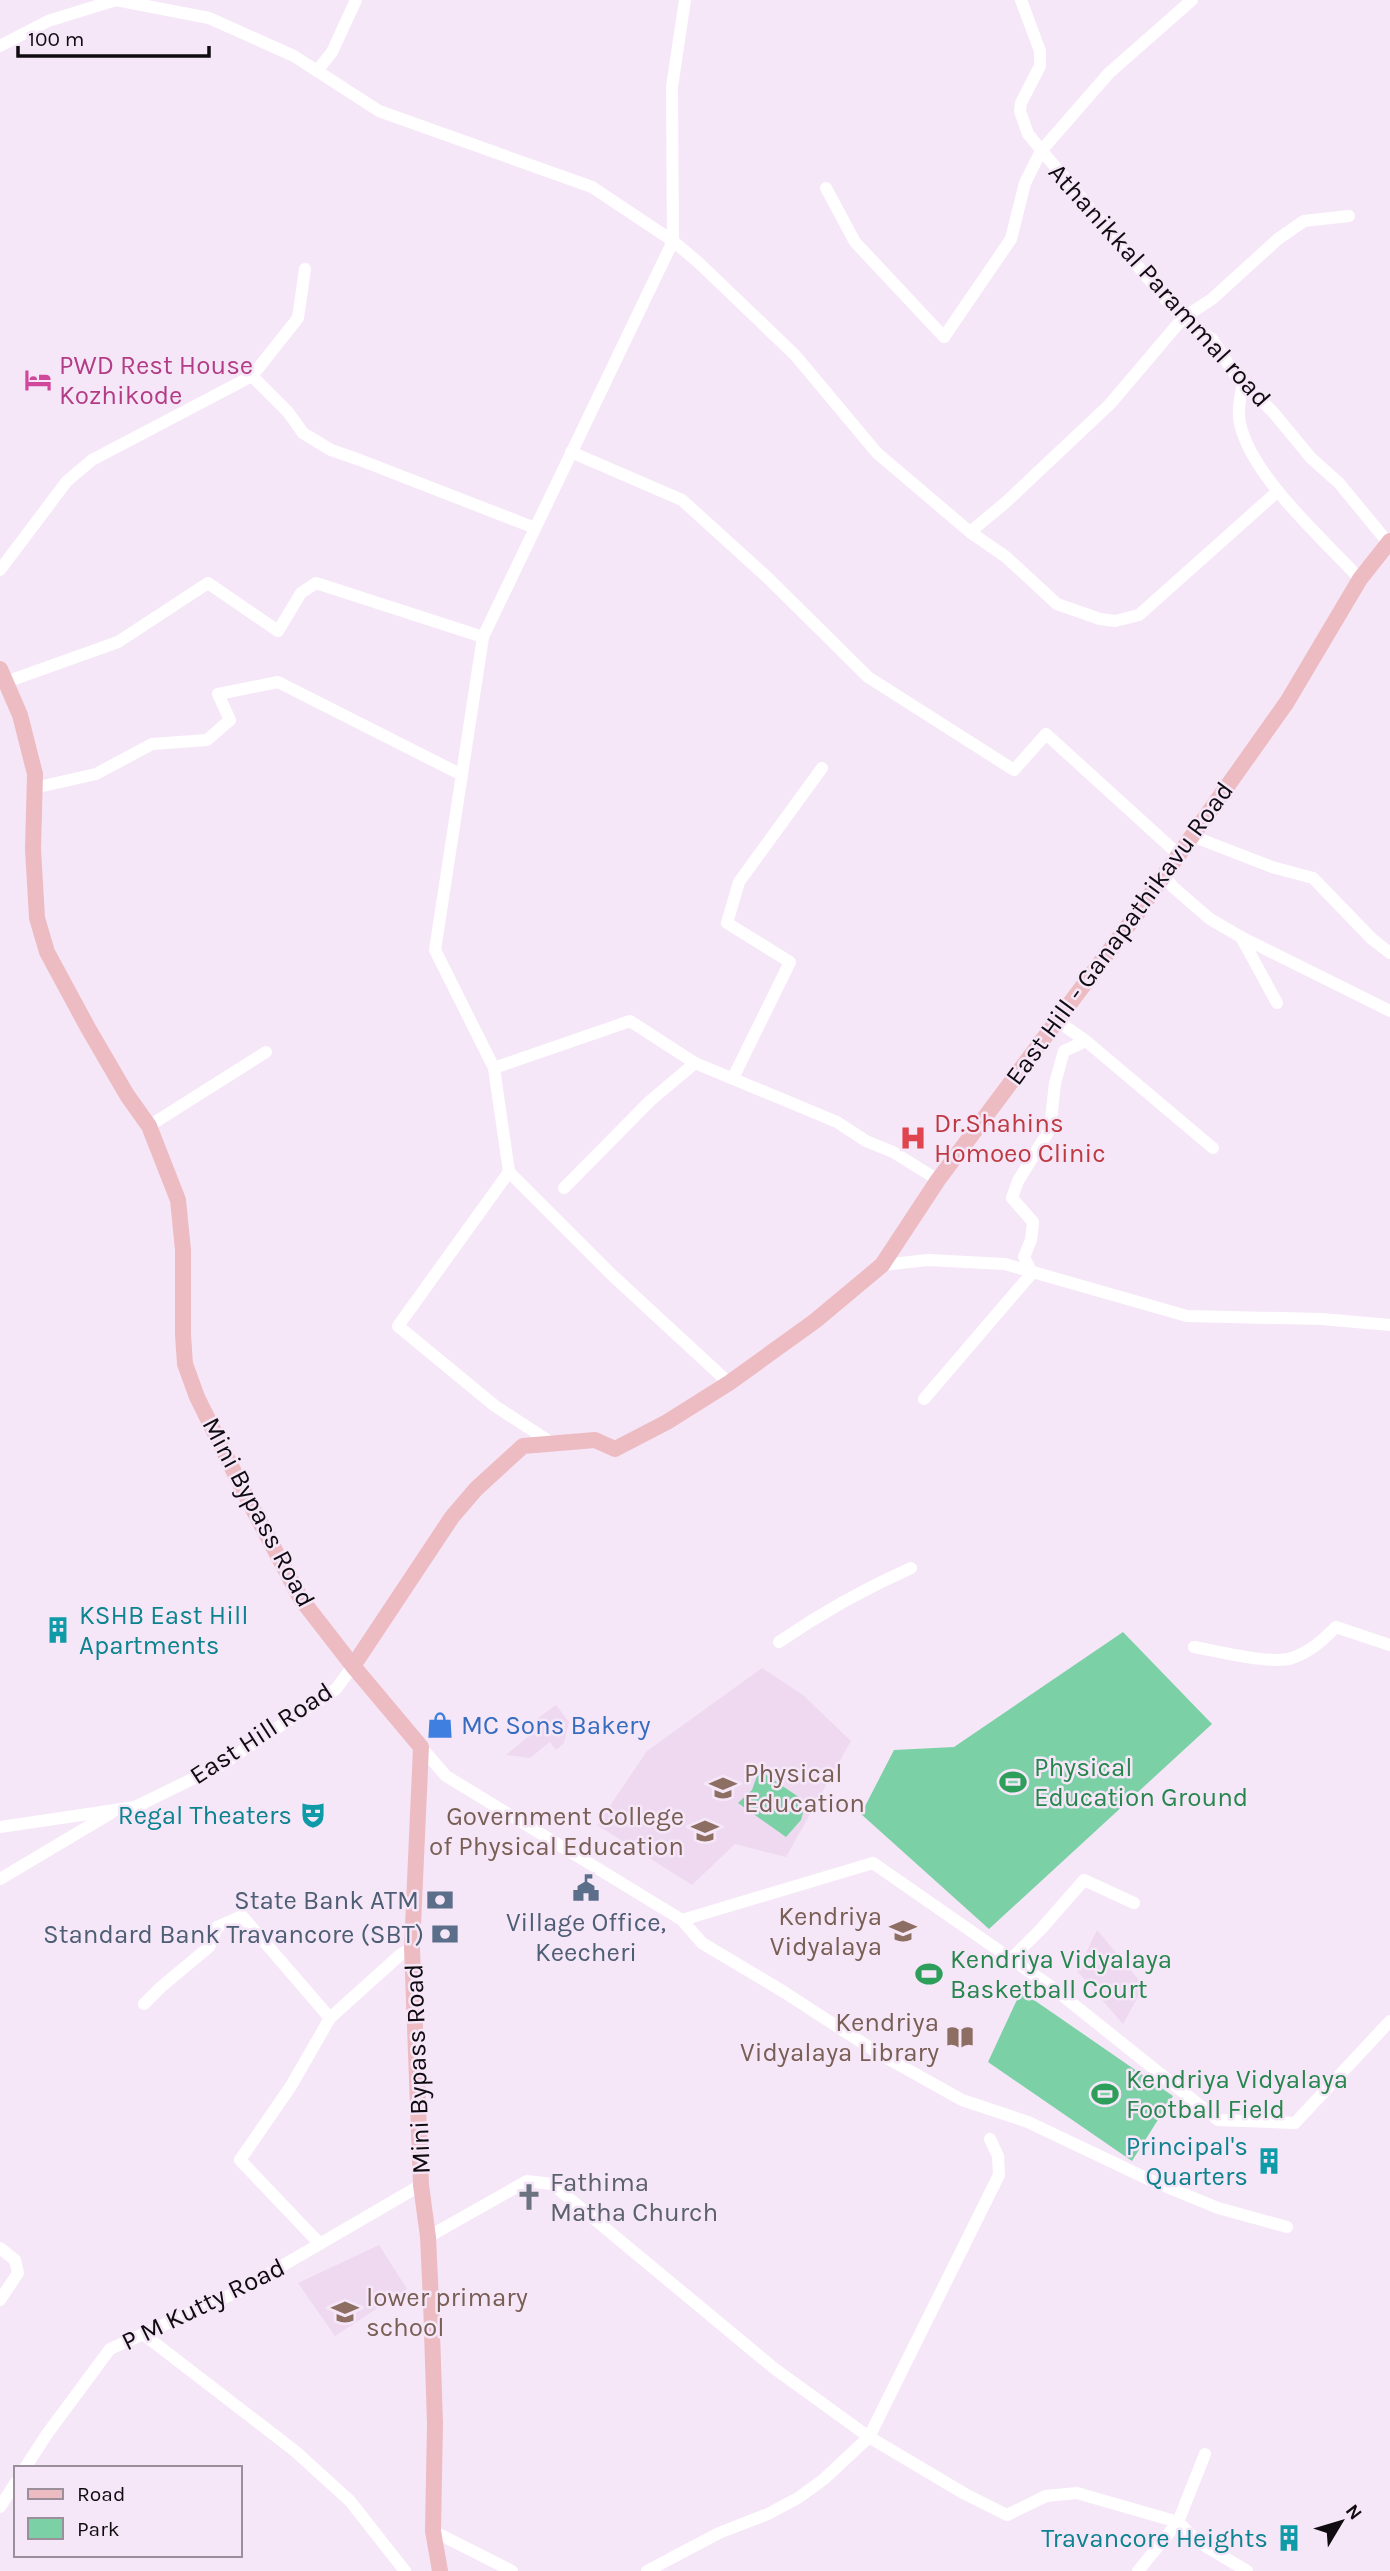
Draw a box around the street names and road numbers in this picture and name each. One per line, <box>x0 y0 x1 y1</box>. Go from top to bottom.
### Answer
street label: Athanikkal Parammal road <box>1042 157 1277 414</box>
street label: East Hill - Ganapathikavu Road <box>999 776 1240 1091</box>
street label: Mini Bypass Road <box>195 1412 322 1612</box>
street label: East Hill Road <box>184 1676 339 1791</box>
street label: Mini Bypass Road <box>398 1963 437 2175</box>
street label: P M Kutty Road <box>116 2252 290 2357</box>

